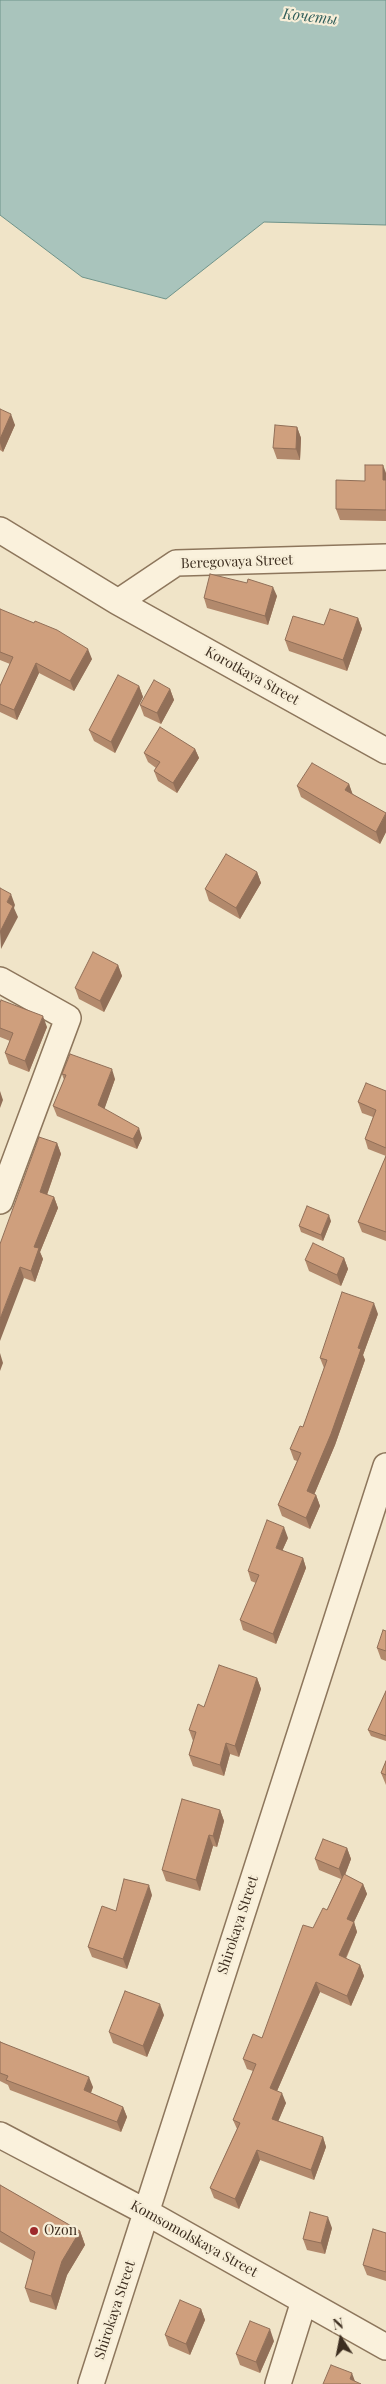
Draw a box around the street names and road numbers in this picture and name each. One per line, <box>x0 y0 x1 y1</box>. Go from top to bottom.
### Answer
street label: Beregovaya Street <box>181 552 293 572</box>
street label: Korotkaya Street <box>202 643 302 709</box>
street label: Shirokaya Street <box>214 1873 262 1977</box>
street label: Komsomolskaya Street <box>127 2197 261 2281</box>
street label: Shirokaya Street <box>91 2258 139 2362</box>

